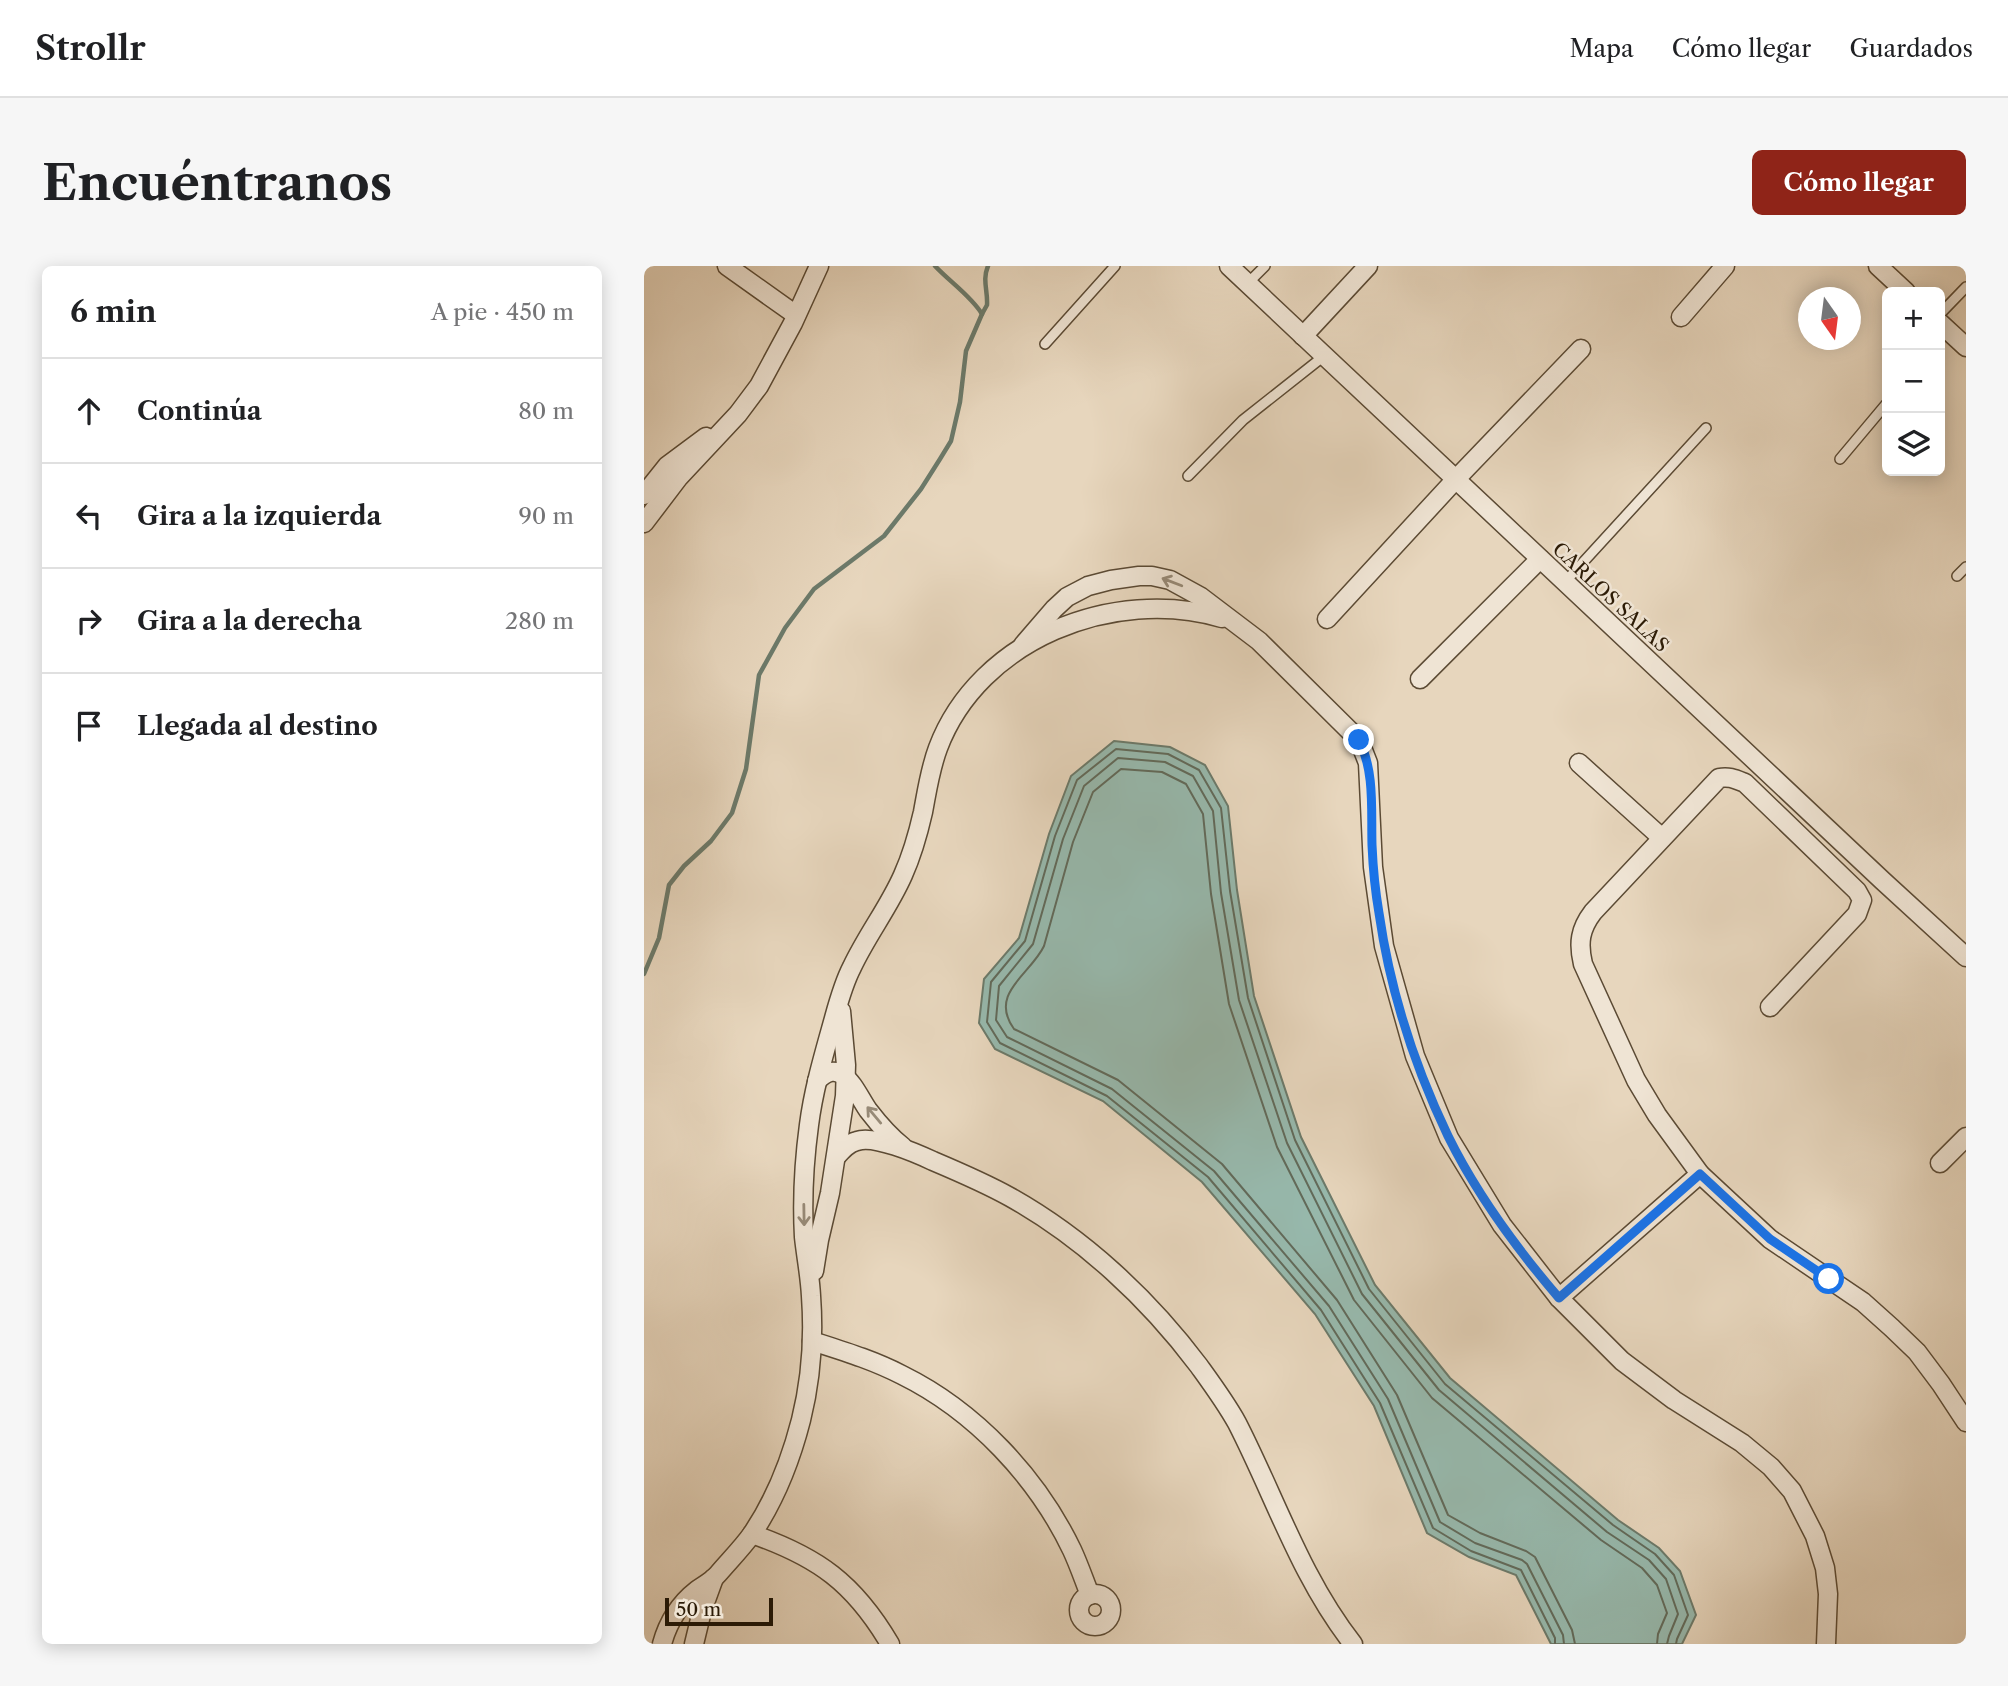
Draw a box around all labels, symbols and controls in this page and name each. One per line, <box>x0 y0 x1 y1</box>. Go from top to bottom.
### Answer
text: Strollr <box>35 28 146 69</box>
text: Mapa <box>1569 34 1634 63</box>
text: Cómo llegar <box>1672 34 1811 63</box>
text: Guardados <box>1849 34 1973 63</box>
button: Cómo llegar <box>1752 150 1966 215</box>
text: Encuéntranos <box>42 152 392 213</box>
north arrow <box>1798 287 1861 350</box>
map controls <box>1882 287 1945 476</box>
button: + <box>1882 287 1945 350</box>
text: 6 min <box>70 293 157 330</box>
text: A pie · 450 m <box>431 298 574 326</box>
button: − <box>1882 350 1945 413</box>
icon: ahead <box>70 392 108 430</box>
text: Continúa <box>137 395 262 427</box>
text: 80 m <box>518 397 574 425</box>
button: layers <box>1882 413 1945 476</box>
icon: left <box>70 497 108 535</box>
text: Gira a la izquierda <box>137 500 382 532</box>
text: 90 m <box>518 502 574 530</box>
street label: CARLOS SALAS <box>1548 538 1673 657</box>
one-way arrow <box>1162 575 1184 588</box>
icon: right <box>70 602 108 640</box>
text: Gira a la derecha <box>137 605 362 637</box>
text: 280 m <box>505 607 574 635</box>
icon: arrive <box>70 707 108 745</box>
text: Llegada al destino <box>137 710 378 742</box>
route end <box>1343 724 1374 755</box>
one-way arrow <box>866 1107 881 1125</box>
one-way arrow <box>797 1203 811 1226</box>
route start <box>1813 1263 1844 1294</box>
scale bar <box>665 1595 774 1627</box>
text: 50 m <box>676 1598 721 1621</box>

